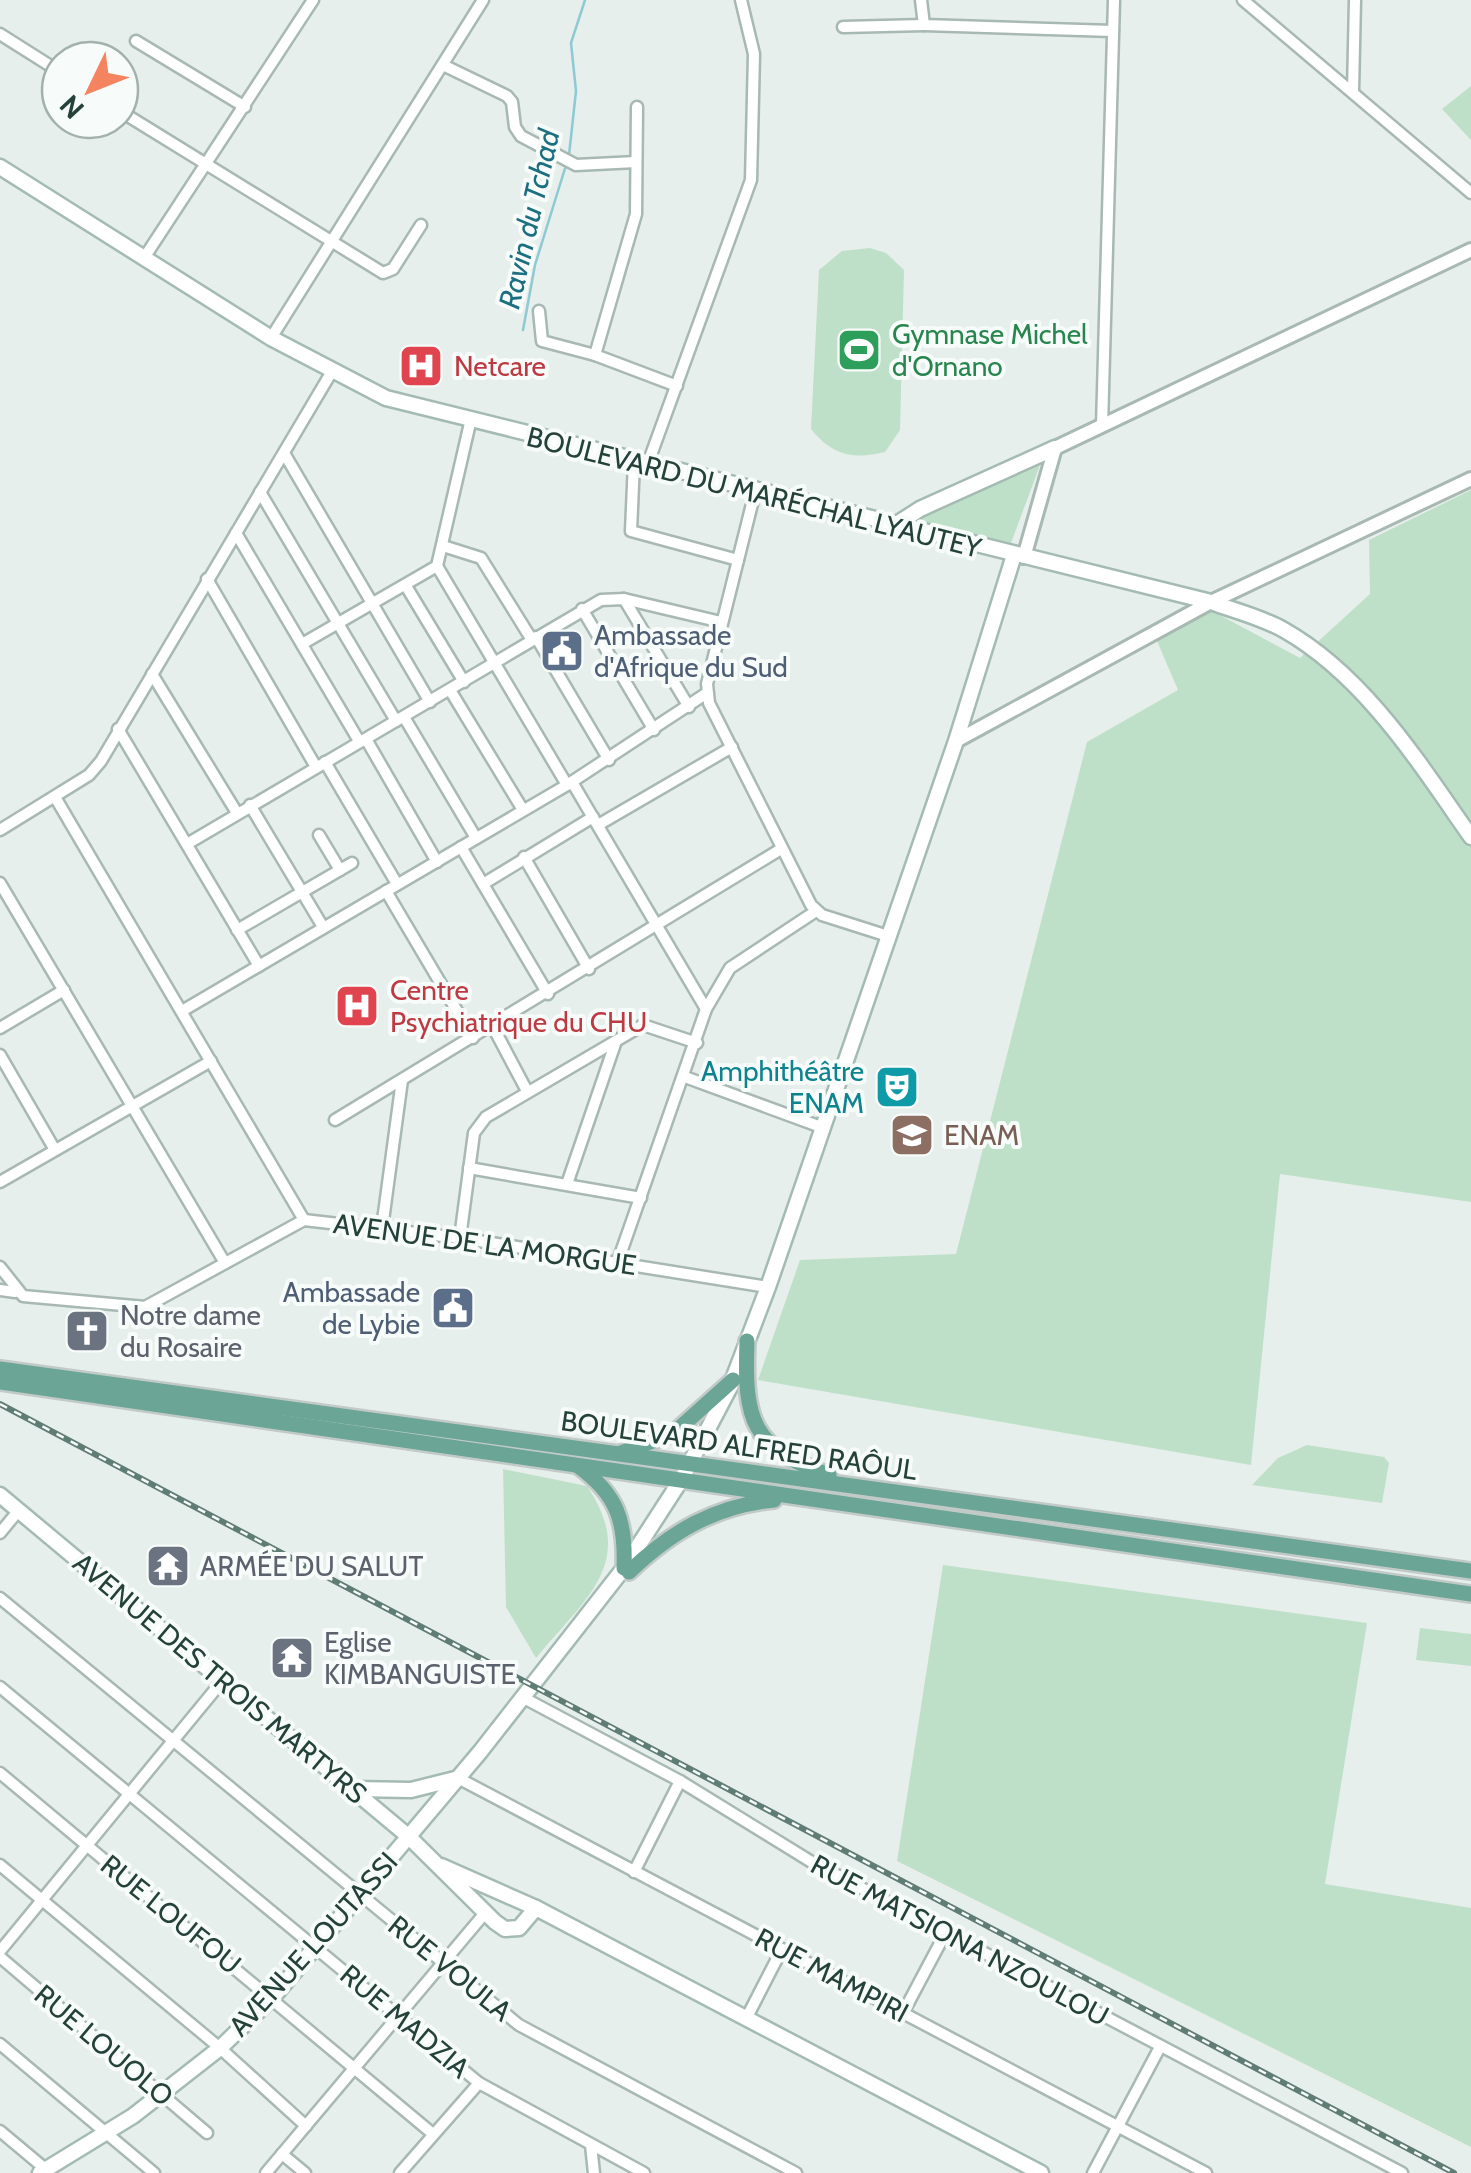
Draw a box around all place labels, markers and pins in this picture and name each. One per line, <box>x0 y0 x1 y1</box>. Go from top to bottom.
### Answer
place label: Gymnase Michel d'Ornano <box>892 317 1088 383</box>
sports icon: Gymnase Michel d'Ornano <box>836 327 882 373</box>
hospital icon: Netcare <box>398 343 444 389</box>
place label: Netcare <box>454 349 546 383</box>
place label: Ambassade d'Afrique du Sud <box>594 618 788 684</box>
public building icon: Ambassade d'Afrique du Sud <box>539 628 585 674</box>
place label: Centre Psychiatrique du CHU <box>390 973 647 1039</box>
hospital icon: Centre Psychiatrique du CHU <box>334 983 380 1029</box>
place label: Amphithéâtre ENAM <box>701 1054 864 1120</box>
theatre icon: Amphithéâtre ENAM <box>874 1064 920 1110</box>
school or university icon: ENAM <box>889 1112 935 1158</box>
place label: ENAM <box>944 1118 1019 1152</box>
place label: Ambassade de Lybie <box>283 1275 420 1341</box>
public building icon: Ambassade de Lybie <box>430 1285 476 1331</box>
place label: Notre dame du Rosaire <box>120 1298 261 1364</box>
church icon: Notre dame du Rosaire <box>64 1308 110 1354</box>
temple icon: ARMÉE DU SALUT <box>145 1543 191 1589</box>
place label: ARMÉE DU SALUT <box>200 1549 423 1583</box>
place label: Eglise KIMBANGUISTE <box>324 1625 516 1691</box>
temple icon: Eglise KIMBANGUISTE <box>269 1635 315 1681</box>

